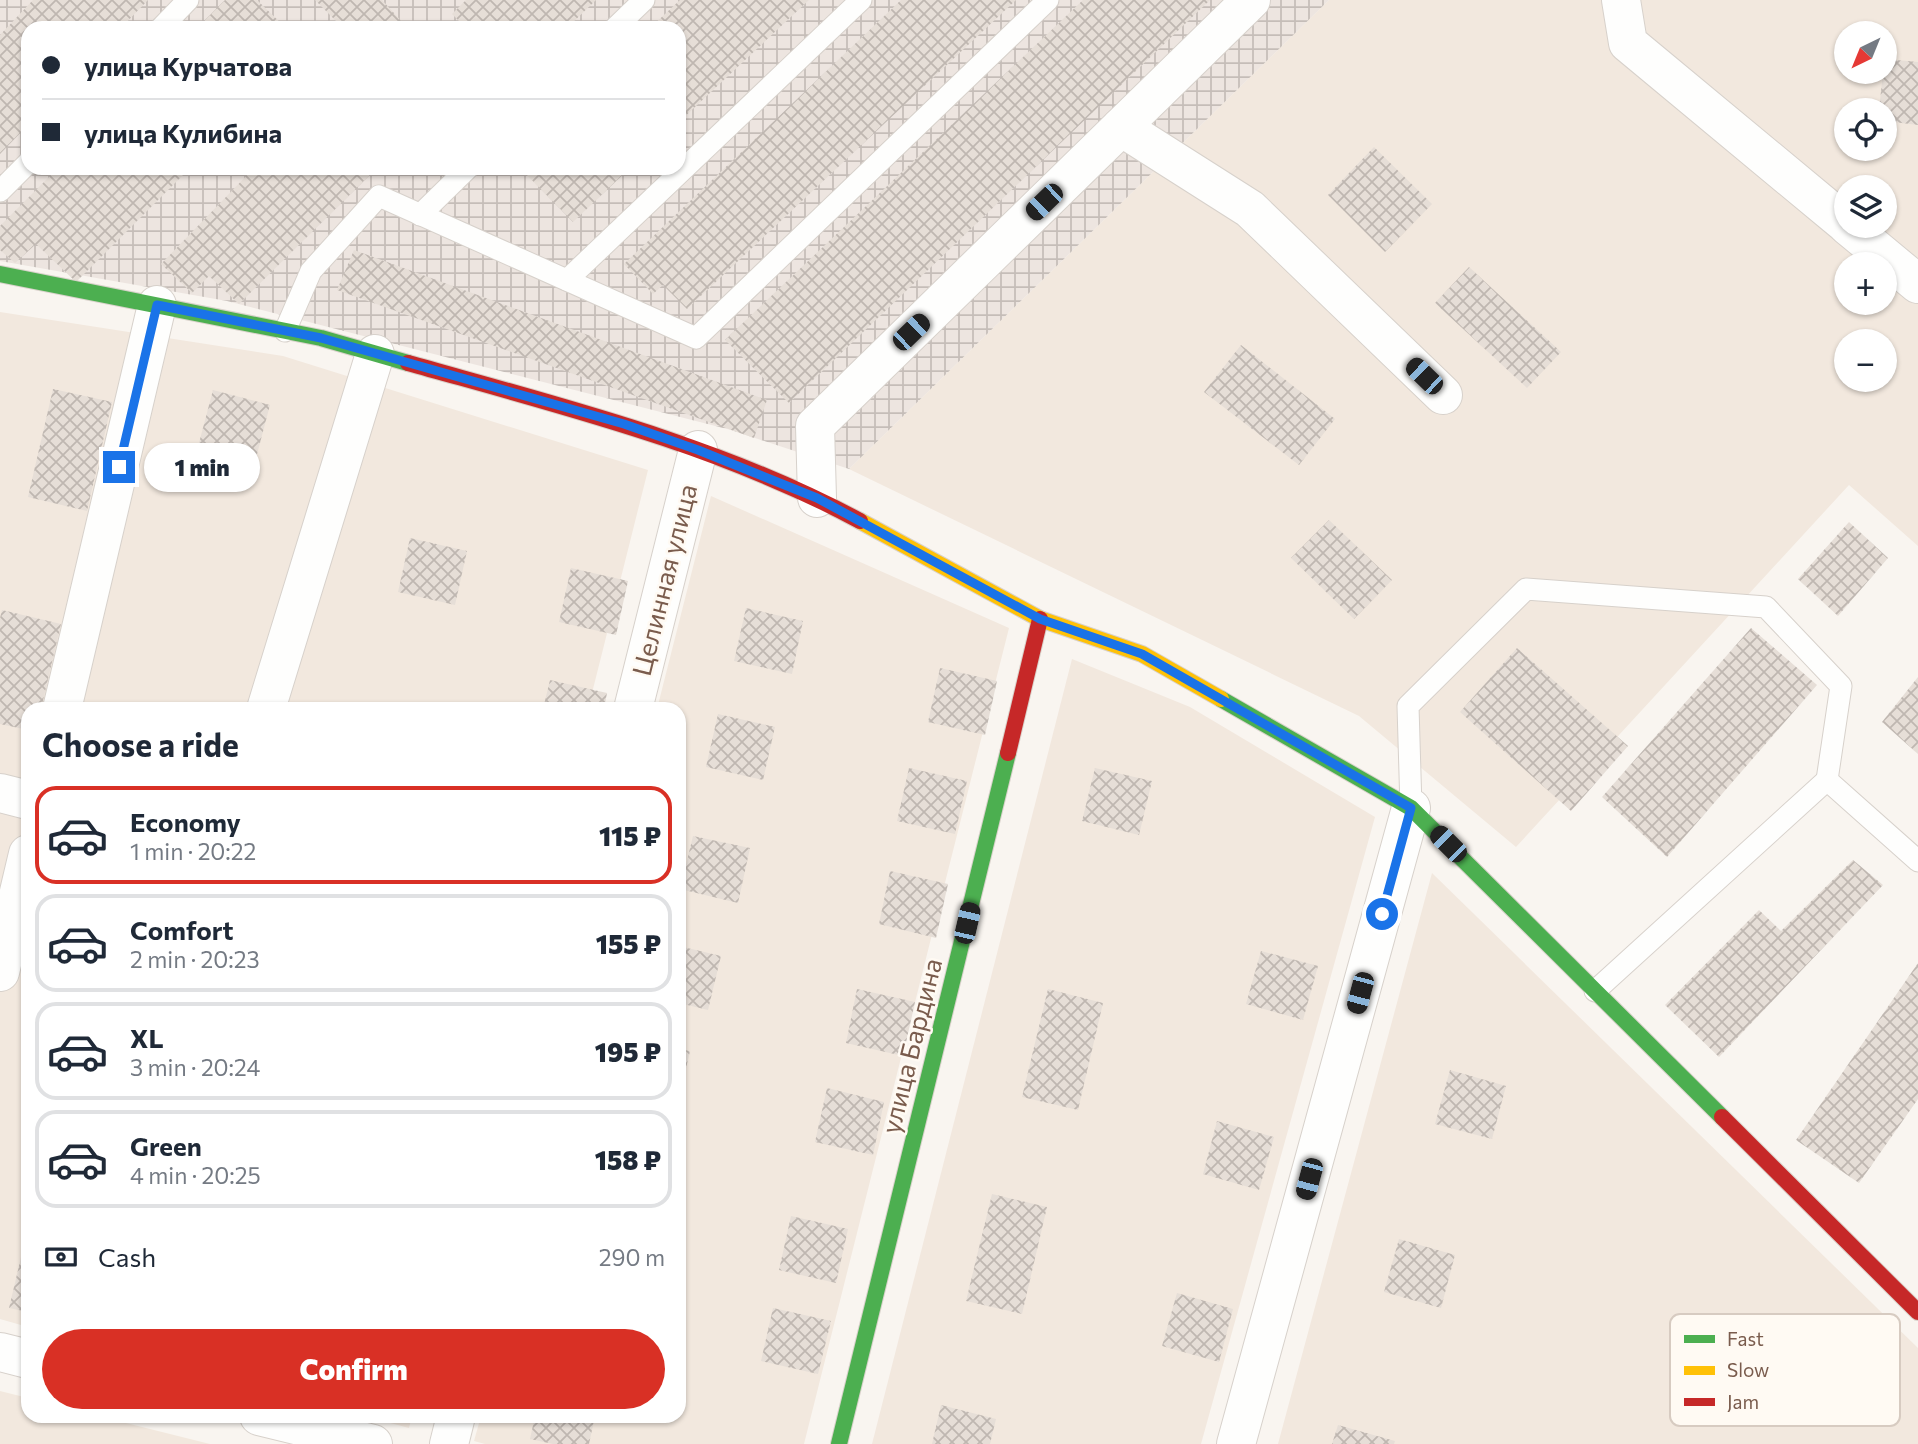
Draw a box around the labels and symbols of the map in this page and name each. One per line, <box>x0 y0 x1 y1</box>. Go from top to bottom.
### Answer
north arrow <box>1834 21 1897 84</box>
car <box>1022 180 1067 224</box>
car <box>889 310 934 354</box>
car <box>1402 354 1447 398</box>
callout: 1 min <box>144 442 259 491</box>
route end <box>103 451 135 483</box>
street label: Целинная улица <box>625 481 702 679</box>
car <box>1426 822 1471 866</box>
route start <box>1366 898 1398 930</box>
car <box>953 900 982 946</box>
street label: улица Бардина <box>874 955 947 1136</box>
car <box>1345 970 1376 1016</box>
car <box>1294 1156 1325 1202</box>
legend <box>1670 1314 1900 1426</box>
text: Fast <box>1727 1327 1764 1350</box>
text: Slow <box>1727 1358 1769 1381</box>
text: Jam <box>1727 1390 1759 1413</box>

